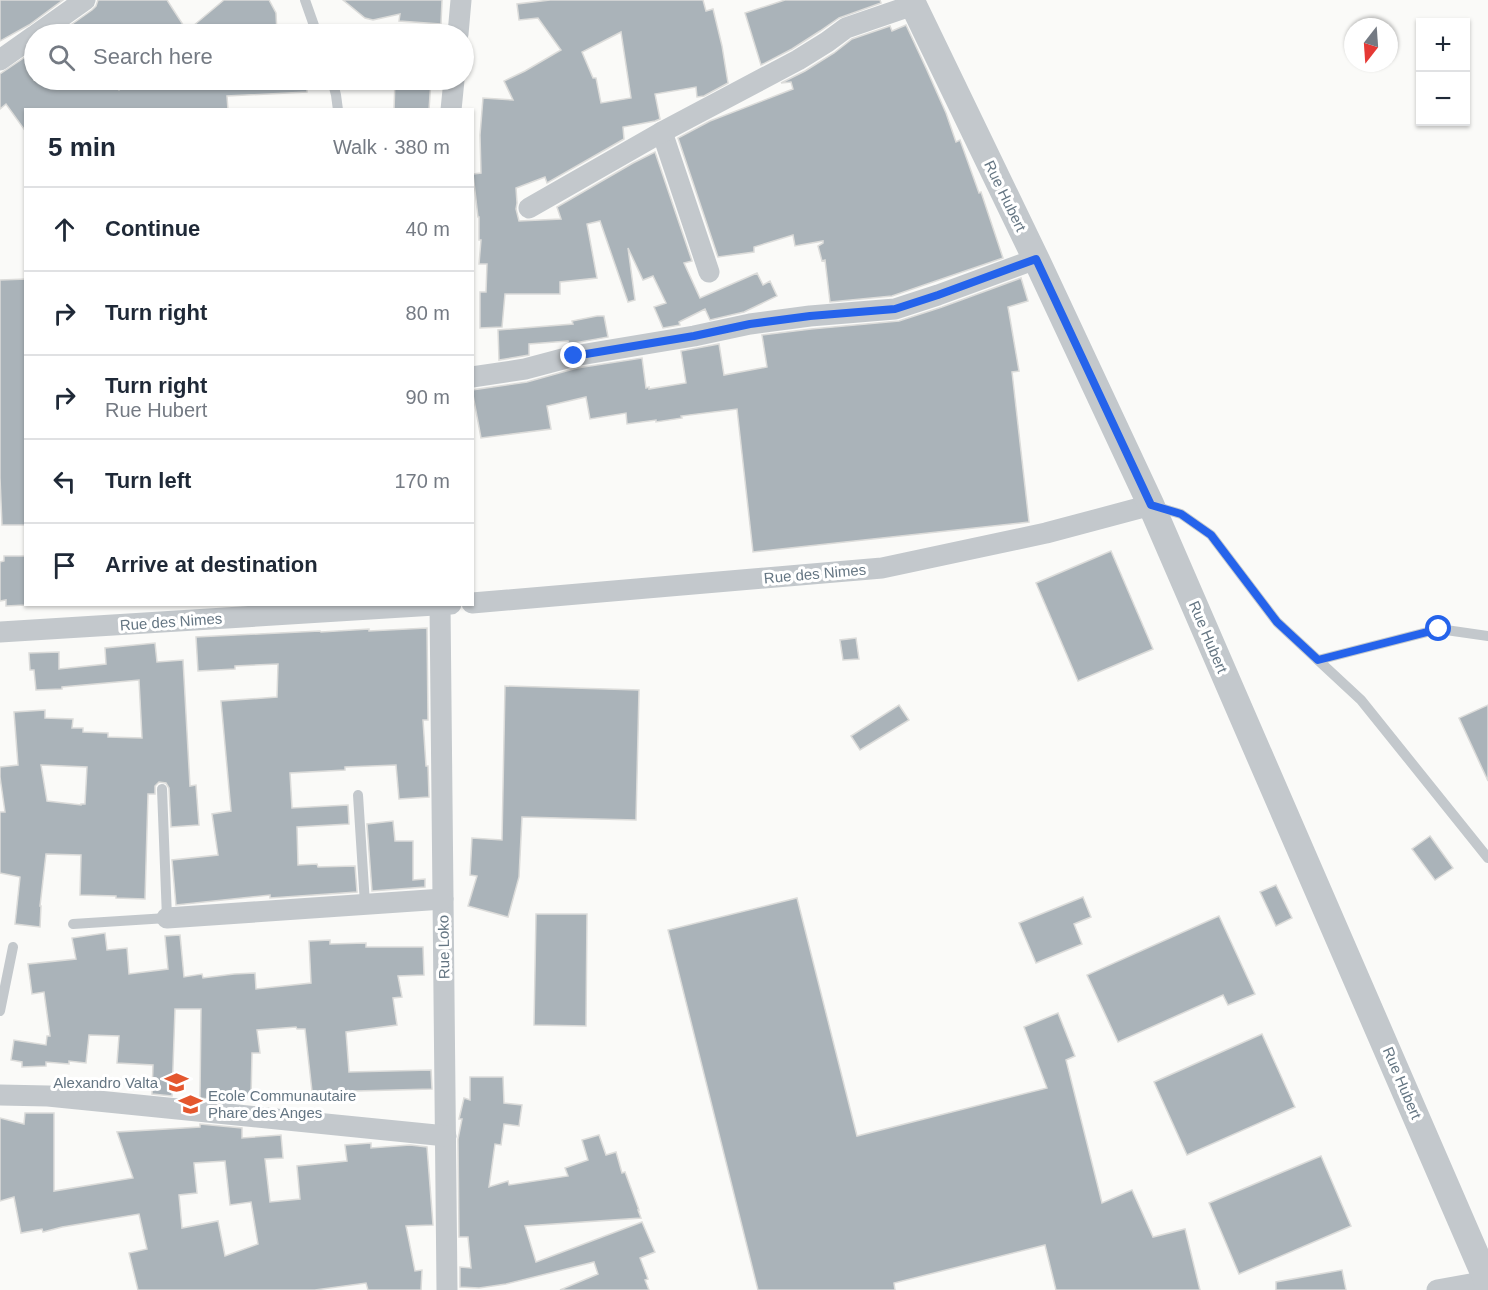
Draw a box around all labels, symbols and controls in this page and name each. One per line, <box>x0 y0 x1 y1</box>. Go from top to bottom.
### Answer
north arrow <box>1344 18 1398 72</box>
map controls <box>1416 18 1470 126</box>
button: + <box>1416 18 1470 72</box>
search box <box>24 24 474 90</box>
icon: search <box>45 41 78 74</box>
text: Search here <box>93 44 213 69</box>
button: − <box>1416 72 1470 126</box>
text: 5 min <box>48 132 116 162</box>
text: Walk · 380 m <box>333 136 450 158</box>
street label: Rue Hubert <box>981 158 1030 235</box>
icon: ahead <box>48 213 81 246</box>
text: Continue <box>105 216 200 241</box>
text: 40 m <box>406 218 450 240</box>
icon: right <box>48 297 81 330</box>
text: Turn right <box>105 300 207 325</box>
text: 80 m <box>406 302 450 324</box>
route end <box>560 342 586 368</box>
text: Turn right <box>105 373 207 398</box>
icon: right <box>48 381 81 414</box>
text: 90 m <box>406 386 450 408</box>
text: Rue Hubert <box>105 399 207 421</box>
icon: left <box>48 465 81 498</box>
text: Turn left <box>105 468 191 493</box>
text: 170 m <box>394 470 450 492</box>
icon: arrive <box>48 549 81 582</box>
text: Arrive at destination <box>105 552 318 577</box>
street label: Rue des Nimes <box>763 561 867 586</box>
street label: Rue Hubert <box>1186 598 1232 676</box>
street label: Rue des Nimes <box>119 609 223 634</box>
route start <box>1425 615 1451 641</box>
street label: Rue Loko <box>434 915 453 979</box>
street label: Rue Hubert <box>1380 1044 1426 1122</box>
school or university icon: Alexandro Valta <box>163 1070 189 1096</box>
place label: Alexandro Valta <box>53 1074 159 1091</box>
place label: Ecole Communautaire Phare des Anges <box>208 1087 356 1121</box>
school or university icon: Ecole Communautaire Phare des Anges <box>177 1092 203 1118</box>

